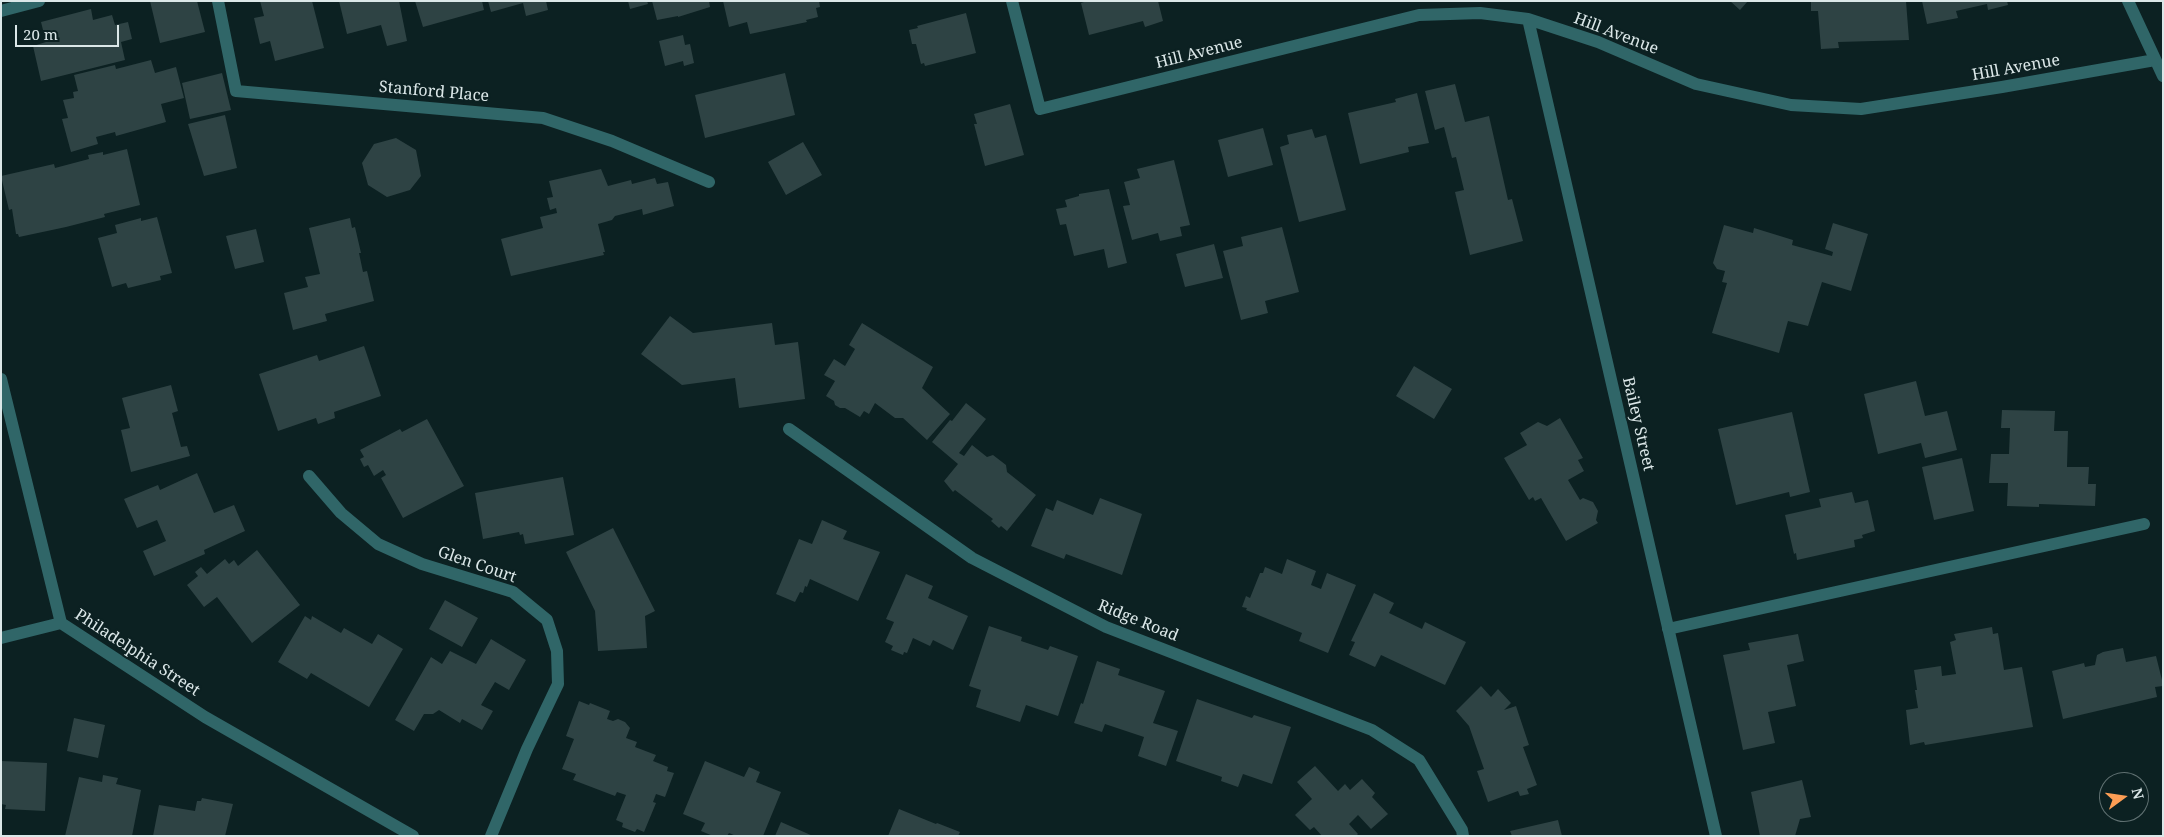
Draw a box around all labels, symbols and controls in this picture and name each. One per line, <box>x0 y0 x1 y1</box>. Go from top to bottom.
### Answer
street label: Hill Avenue <box>1571 9 1661 59</box>
scale bar <box>18 15 121 47</box>
text: 20 m <box>23 24 58 44</box>
street label: Hill Avenue <box>1153 33 1245 73</box>
street label: Hill Avenue <box>1970 51 2062 85</box>
street label: Stanford Place <box>378 78 490 106</box>
street label: Bailey Street <box>1618 375 1658 473</box>
street label: Glen Court <box>435 543 519 587</box>
street label: Ridge Road <box>1095 596 1181 646</box>
street label: Philadelphia Street <box>71 605 203 701</box>
north arrow <box>2099 772 2149 822</box>
text: N <box>2128 786 2149 801</box>

